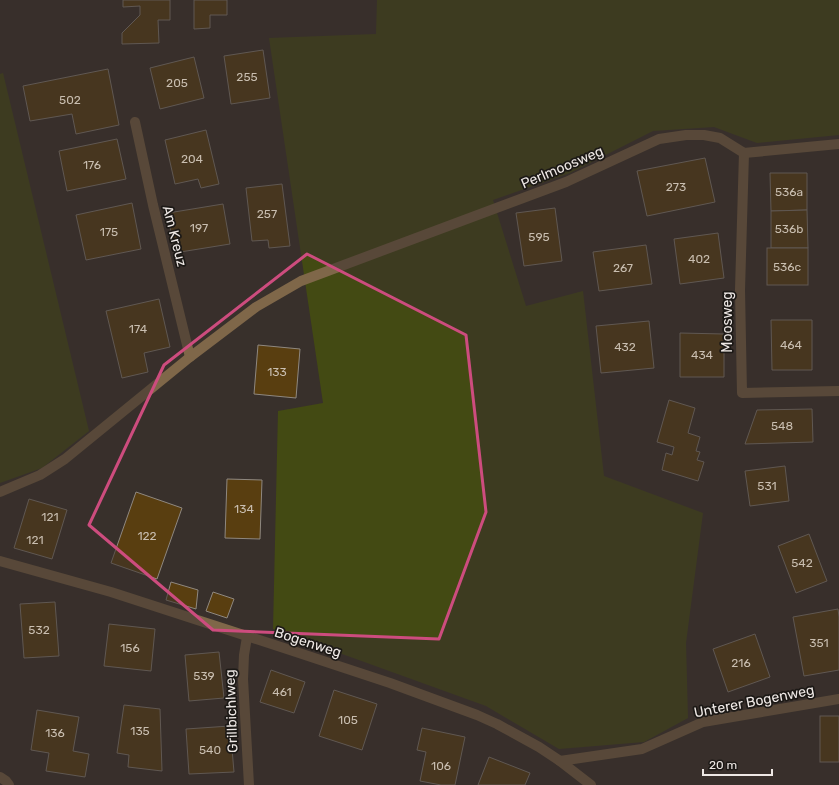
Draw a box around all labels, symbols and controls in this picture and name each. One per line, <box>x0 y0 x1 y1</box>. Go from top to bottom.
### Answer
house number: 255 <box>236 70 258 84</box>
house number: 205 <box>166 76 188 90</box>
house number: 502 <box>59 93 81 107</box>
street label: Perlmoosweg <box>518 142 606 193</box>
house number: 204 <box>181 152 204 166</box>
house number: 176 <box>83 158 101 172</box>
house number: 273 <box>666 180 686 194</box>
house number: 536a <box>775 185 803 199</box>
street label: Am Kreuz <box>159 204 190 268</box>
house number: 257 <box>257 207 277 221</box>
house number: 197 <box>190 221 208 235</box>
house number: 536b <box>775 222 803 236</box>
house number: 175 <box>100 225 118 239</box>
house number: 595 <box>528 230 550 244</box>
house number: 402 <box>688 252 710 266</box>
house number: 536c <box>773 260 801 274</box>
house number: 267 <box>613 261 633 275</box>
street label: Moosweg <box>719 291 736 353</box>
house number: 174 <box>129 322 148 336</box>
house number: 464 <box>780 338 803 352</box>
house number: 432 <box>614 340 636 354</box>
house number: 434 <box>691 348 714 362</box>
house number: 133 <box>267 365 287 379</box>
house number: 548 <box>771 419 793 433</box>
house number: 531 <box>757 479 777 493</box>
house number: 134 <box>234 502 254 516</box>
house number: 121 <box>41 510 59 524</box>
house number: 122 <box>137 529 157 543</box>
house number: 121 <box>26 533 44 547</box>
house number: 542 <box>791 556 813 570</box>
house number: 532 <box>28 623 50 637</box>
street label: Bogenweg <box>272 624 343 661</box>
house number: 351 <box>809 636 829 650</box>
house number: 156 <box>120 641 140 655</box>
house number: 216 <box>731 656 751 670</box>
house number: 539 <box>193 669 215 683</box>
street label: Grillbichlweg <box>222 669 241 753</box>
street label: Unterer Bogenweg <box>693 681 816 721</box>
house number: 461 <box>272 685 292 699</box>
house number: 105 <box>338 713 358 727</box>
house number: 135 <box>130 724 150 738</box>
house number: 136 <box>45 726 65 740</box>
house number: 540 <box>199 743 221 757</box>
scale bar <box>703 751 772 777</box>
text: 20 m <box>709 758 737 772</box>
house number: 106 <box>431 759 451 773</box>

